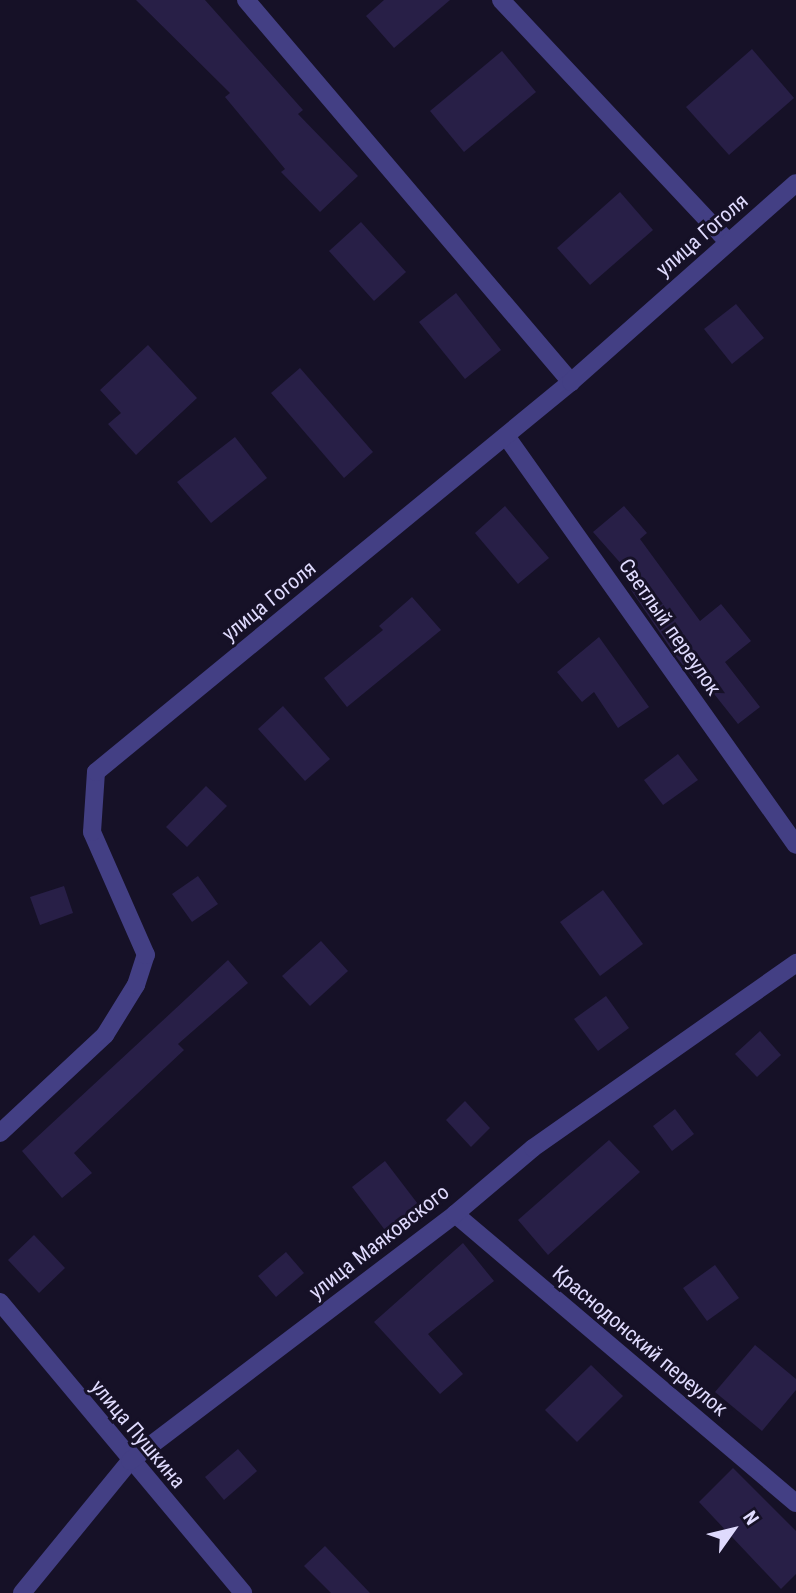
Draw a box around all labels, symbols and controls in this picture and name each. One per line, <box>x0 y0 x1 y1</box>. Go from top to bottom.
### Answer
street label: улица Гоголя <box>651 188 753 282</box>
street label: Светлый переулок <box>613 554 727 700</box>
street label: улица Гоголя <box>217 556 321 646</box>
street label: улица Маяковского <box>304 1179 454 1305</box>
street label: Краснодонский переулок <box>547 1260 733 1422</box>
street label: улица Пушкина <box>85 1375 191 1493</box>
north arrow <box>698 1495 768 1565</box>
text: N <box>738 1507 764 1529</box>

